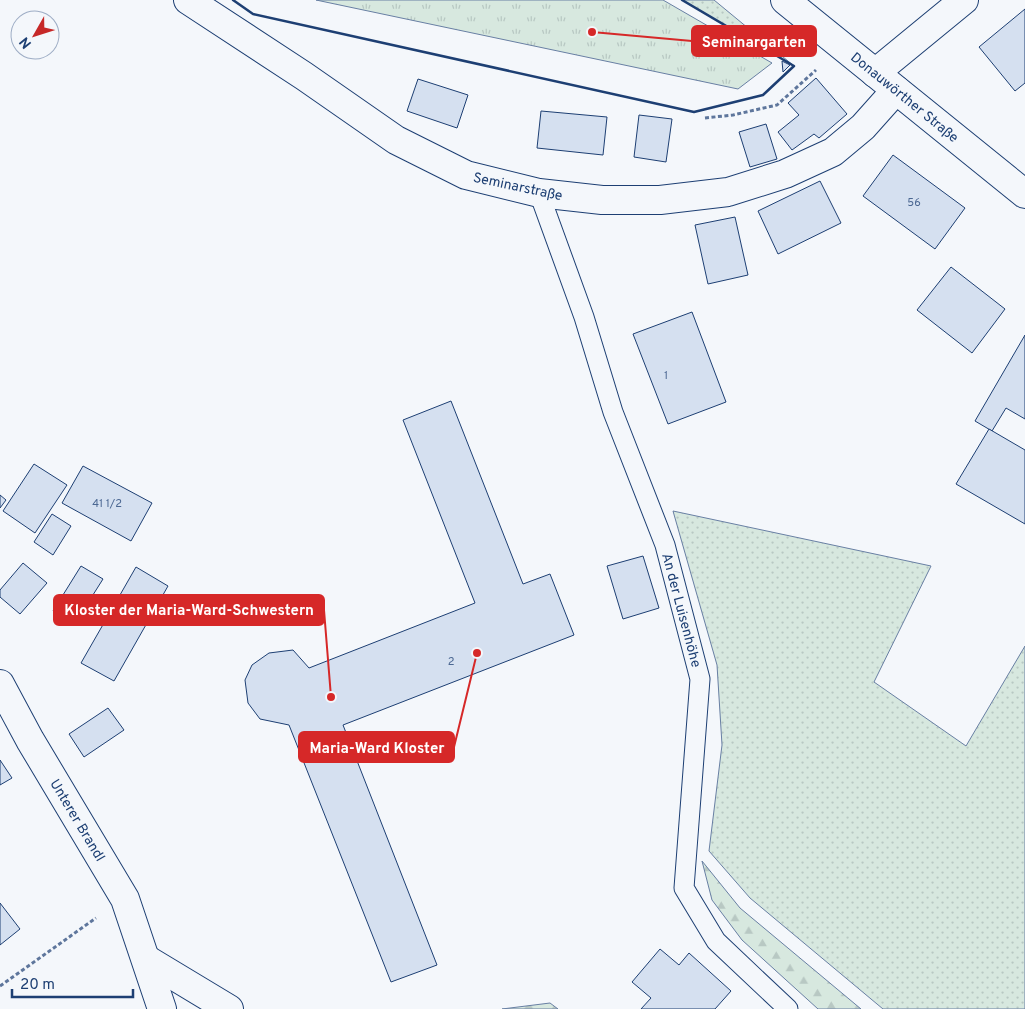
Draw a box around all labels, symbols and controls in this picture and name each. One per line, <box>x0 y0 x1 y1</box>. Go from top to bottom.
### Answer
north arrow <box>10 10 60 60</box>
callout: Seminargarten <box>692 26 816 56</box>
text: N <box>16 33 36 51</box>
text: Seminargarten <box>702 34 806 53</box>
street label: Donauwörther Straße <box>847 49 962 147</box>
street label: Seminarstraße <box>471 170 564 205</box>
house number: 56 <box>907 196 921 210</box>
house number: 1 <box>664 369 668 383</box>
house number: 41 1/2 <box>92 497 122 511</box>
street label: An der Luisenhöhe <box>657 551 704 669</box>
callout: Kloster der Maria-Ward-Schwestern <box>54 595 324 625</box>
text: Kloster der Maria-Ward-Schwestern <box>64 602 314 621</box>
house number: 2 <box>448 655 454 669</box>
callout: Maria-Ward Kloster <box>299 732 454 762</box>
text: Maria-Ward Kloster <box>309 740 445 759</box>
street label: Unterer Brandl <box>45 776 108 865</box>
scale bar <box>12 966 134 998</box>
text: 20 m <box>20 976 55 995</box>

